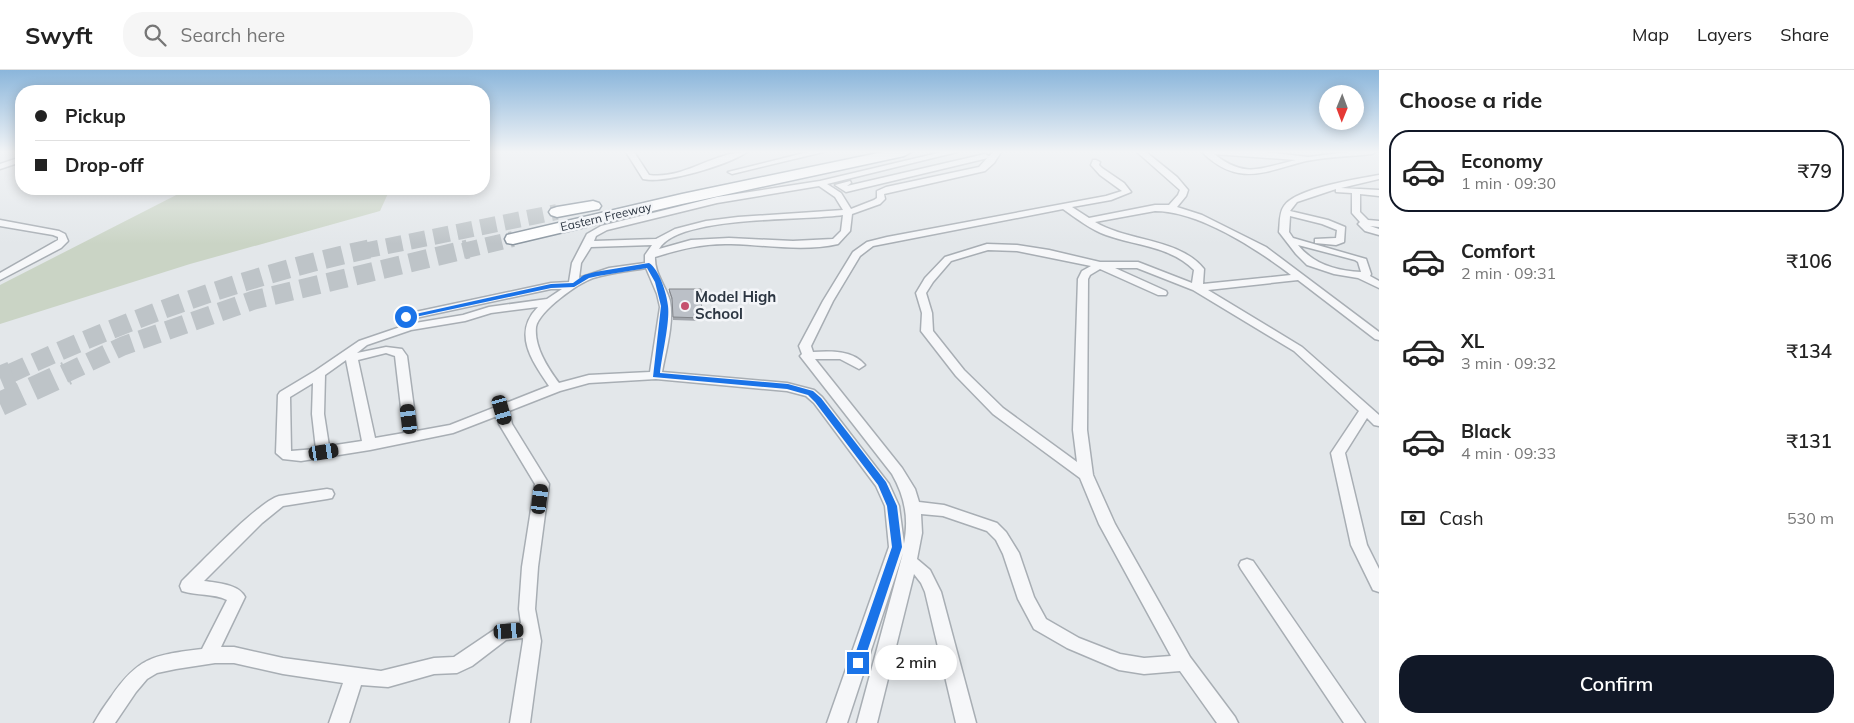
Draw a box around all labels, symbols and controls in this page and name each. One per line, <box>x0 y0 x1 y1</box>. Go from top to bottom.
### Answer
search box <box>123 12 473 57</box>
text: Swyft <box>25 20 93 50</box>
icon: search <box>141 21 169 49</box>
text: Search here <box>181 23 285 47</box>
text: Map <box>1632 23 1669 46</box>
text: Layers <box>1697 23 1752 46</box>
text: Share <box>1780 23 1829 46</box>
north arrow <box>1319 85 1364 130</box>
map controls <box>1319 85 1364 130</box>
text: Choose a ride <box>1399 86 1542 114</box>
text: Pickup <box>65 104 126 128</box>
icon: car <box>1401 149 1446 194</box>
text: Economy <box>1461 149 1543 173</box>
text: Drop-off <box>65 153 143 177</box>
text: ₹79 <box>1798 159 1832 183</box>
text: 1 min · 09:30 <box>1461 173 1556 193</box>
street label: Eastern Freeway <box>559 199 653 234</box>
icon: car <box>1401 239 1446 284</box>
text: Comfort <box>1461 239 1535 263</box>
text: ₹106 <box>1786 249 1832 273</box>
text: 2 min · 09:31 <box>1461 263 1556 283</box>
place label: Model High School <box>695 287 776 323</box>
marker: Model High School <box>679 300 691 312</box>
route start <box>395 306 417 328</box>
icon: car <box>1401 329 1446 374</box>
text: XL <box>1461 329 1484 353</box>
text: ₹134 <box>1786 339 1832 363</box>
text: 3 min · 09:32 <box>1461 353 1556 373</box>
car <box>490 394 513 426</box>
car <box>399 403 418 435</box>
icon: car <box>1401 419 1446 464</box>
text: Black <box>1461 419 1511 443</box>
text: ₹131 <box>1786 429 1832 453</box>
car <box>308 442 339 462</box>
text: 4 min · 09:33 <box>1461 443 1556 463</box>
car <box>530 483 549 515</box>
icon: cash <box>1399 504 1427 532</box>
text: Cash <box>1439 506 1484 530</box>
text: 530 m <box>1787 508 1834 528</box>
car <box>493 622 524 640</box>
callout: 2 min <box>876 646 958 680</box>
route end <box>847 652 869 674</box>
text: 2 min <box>895 652 937 672</box>
button: Confirm <box>1399 655 1834 713</box>

